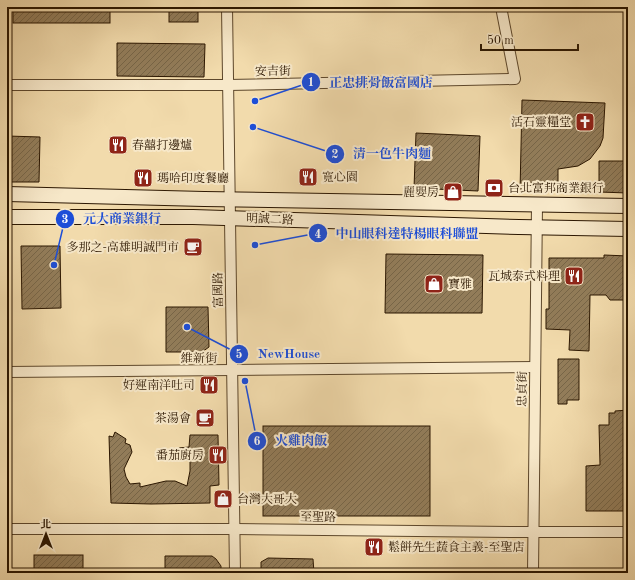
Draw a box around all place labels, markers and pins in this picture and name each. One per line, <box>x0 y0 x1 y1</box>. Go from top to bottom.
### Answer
callout: 正忠排骨飯富國店 <box>301 70 441 95</box>
church icon: 活石靈糧堂 <box>574 111 596 133</box>
place label: 活石靈糧堂 <box>511 115 571 129</box>
restaurant icon: 春囍打邊爐 <box>107 134 129 156</box>
place label: 春囍打邊爐 <box>132 138 192 152</box>
callout: 清一色牛肉麵 <box>325 141 439 166</box>
restaurant icon: 寬心園 <box>297 166 319 188</box>
restaurant icon: 瑪哈印度餐廳 <box>132 167 154 189</box>
place label: 寬心園 <box>322 170 358 184</box>
place label: 瑪哈印度餐廳 <box>157 171 229 185</box>
bank icon: 台北富邦商業銀行 <box>483 177 505 199</box>
shop icon: 麗嬰房 <box>442 181 464 203</box>
place label: 台北富邦商業銀行 <box>508 181 604 195</box>
place label: 麗嬰房 <box>403 185 439 199</box>
callout: 元大商業銀行 <box>55 206 169 231</box>
callout: 中山眼科達特楊眼科聯盟 <box>308 221 487 246</box>
cafe icon: 多那之-高雄明誠門市 <box>182 236 204 258</box>
place label: 多那之-高雄明誠門市 <box>67 240 179 254</box>
restaurant icon: 瓦城泰式料理 <box>563 265 585 287</box>
place label: 瓦城泰式料理 <box>488 269 560 283</box>
shop icon: 寶雅 <box>423 273 445 295</box>
place label: 寶雅 <box>448 277 472 291</box>
callout: NewHouse <box>229 341 328 366</box>
restaurant icon: 好運南洋吐司 <box>198 374 220 396</box>
place label: 好運南洋吐司 <box>123 378 195 392</box>
cafe icon: 茶湯會 <box>194 407 216 429</box>
place label: 茶湯會 <box>155 411 191 425</box>
callout: 火雞肉飯 <box>247 428 335 453</box>
restaurant icon: 番茄廚房 <box>207 444 229 466</box>
place label: 番茄廚房 <box>156 448 204 462</box>
shop icon: 台灣大哥大 <box>212 488 234 510</box>
place label: 台灣大哥大 <box>237 492 297 506</box>
restaurant icon: 鬆餅先生蔬食主義-至聖店 <box>363 536 385 558</box>
place label: 鬆餅先生蔬食主義-至聖店 <box>388 540 524 554</box>

